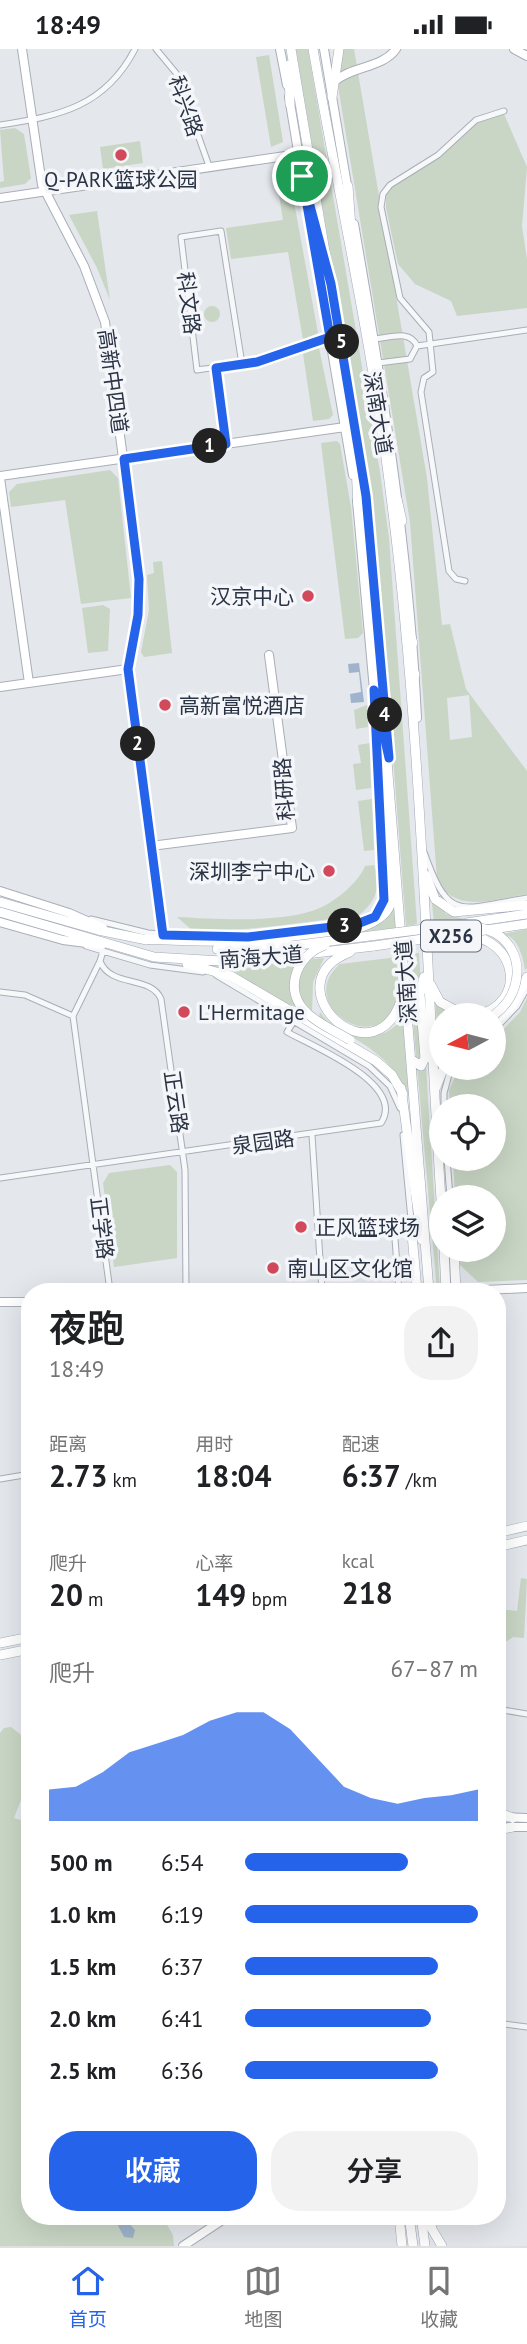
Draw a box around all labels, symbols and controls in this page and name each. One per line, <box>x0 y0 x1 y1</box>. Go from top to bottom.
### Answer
text: 18:49 <box>35 8 101 41</box>
street label: 科兴路 <box>163 72 209 140</box>
pin <box>272 146 332 206</box>
marker: Q-PARK篮球公园 <box>113 147 129 163</box>
icon: arrive <box>283 157 321 195</box>
place label: Q-PARK篮球公园 <box>44 166 198 193</box>
street label: 科文路 <box>172 270 206 336</box>
pin: 5 <box>324 325 360 359</box>
street label: 高新中四道 <box>92 327 134 435</box>
text: 5 <box>336 329 347 353</box>
street label: 深南大道 <box>358 369 398 457</box>
pin: 1 <box>192 429 228 463</box>
text: 1 <box>204 433 215 457</box>
place label: 汉京中心 <box>210 583 294 610</box>
marker: 汉京中心 <box>300 588 316 604</box>
place label: 高新富悦酒店 <box>179 692 305 719</box>
marker: 高新富悦酒店 <box>157 697 173 713</box>
pin: 4 <box>368 697 402 733</box>
text: 4 <box>379 702 390 726</box>
pin: 2 <box>120 727 156 761</box>
text: 2 <box>132 731 143 755</box>
street label: 科研路 <box>268 757 300 821</box>
place label: 深圳李宁中心 <box>189 858 315 885</box>
marker: 深圳李宁中心 <box>321 863 337 879</box>
pin: 3 <box>328 909 362 943</box>
text: 3 <box>339 913 350 937</box>
road number: X256 <box>421 921 481 951</box>
street label: 深南大道 <box>390 939 422 1025</box>
street label: 南海大道 <box>218 941 304 973</box>
place label: L'Hermitage <box>198 999 305 1026</box>
north arrow <box>429 1003 506 1080</box>
map controls <box>429 1003 506 1262</box>
marker: L'Hermitage <box>176 1004 192 1020</box>
street label: 正云路 <box>158 1069 194 1135</box>
button: locate <box>429 1094 506 1171</box>
street label: 泉园路 <box>230 1124 296 1160</box>
button: layers <box>429 1185 506 1262</box>
street label: 正学路 <box>85 1195 119 1261</box>
place label: 正风篮球场 <box>315 1214 420 1241</box>
marker: 正风篮球场 <box>293 1219 309 1235</box>
place label: 南山区文化馆 <box>287 1255 413 1282</box>
marker: 南山区文化馆 <box>265 1260 281 1276</box>
text: 夜跑 <box>49 1303 125 1352</box>
button: share <box>404 1306 478 1380</box>
text: 18:49 <box>49 1354 104 1383</box>
text: 距离 <box>49 1432 87 1456</box>
text: 用时 <box>195 1432 233 1456</box>
text: 配速 <box>342 1432 380 1456</box>
text: 2.73 <box>49 1456 107 1495</box>
text: 18:04 <box>195 1456 271 1495</box>
text: 6:37 <box>342 1456 401 1495</box>
text: km <box>107 1468 137 1492</box>
text: /km <box>401 1468 437 1492</box>
text: kcal <box>342 1549 374 1573</box>
text: 爬升 <box>49 1551 87 1575</box>
text: 心率 <box>195 1551 233 1575</box>
text: 218 <box>342 1573 393 1612</box>
text: 20 <box>49 1575 83 1614</box>
text: 149 <box>195 1575 246 1614</box>
text: m <box>83 1587 104 1611</box>
text: bpm <box>246 1587 287 1611</box>
text: 67–87 m <box>391 1654 478 1683</box>
text: 爬升 <box>49 1658 95 1687</box>
text: 500 m <box>49 1848 112 1877</box>
text: 6:54 <box>161 1848 204 1877</box>
text: 1.0 km <box>49 1900 116 1929</box>
text: 6:19 <box>161 1900 204 1929</box>
text: 1.5 km <box>49 1952 116 1981</box>
text: 6:37 <box>161 1952 204 1981</box>
text: 2.0 km <box>49 2004 116 2033</box>
text: 6:41 <box>161 2004 204 2033</box>
text: 2.5 km <box>49 2056 116 2085</box>
text: 6:36 <box>161 2056 204 2085</box>
button: 收藏 <box>49 2131 257 2211</box>
button: 分享 <box>271 2131 478 2211</box>
tab: 首页 <box>69 2262 107 2331</box>
tab: 地图 <box>244 2262 282 2331</box>
tab: 收藏 <box>420 2262 458 2331</box>

